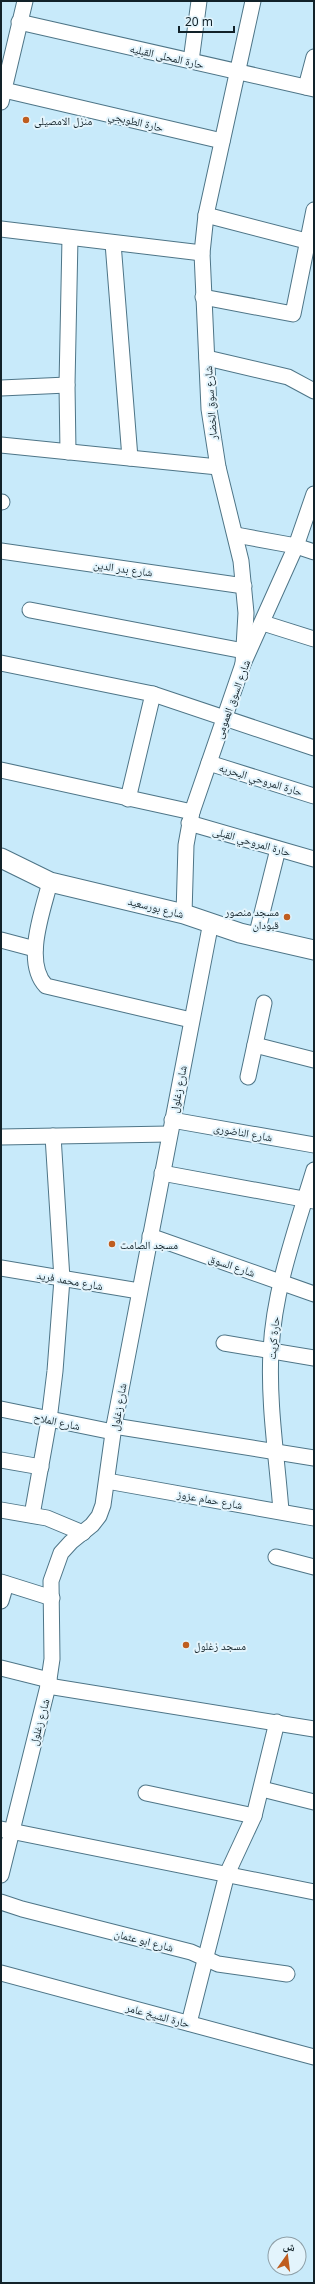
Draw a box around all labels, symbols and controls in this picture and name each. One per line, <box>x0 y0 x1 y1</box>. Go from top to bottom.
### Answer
scale bar <box>179 8 234 34</box>
text: 20 m <box>185 13 213 30</box>
street label: حارة المحلى القبليه <box>129 40 205 72</box>
street label: حارة الطوبجي <box>106 107 165 136</box>
place label: منزل الامصيلى <box>34 113 92 128</box>
marker: منزل الامصيلى <box>21 115 31 125</box>
street label: شارع سوق الخضار <box>200 366 220 441</box>
street label: شارع بدر الدين <box>92 556 154 580</box>
street label: شارع السوق العمومى <box>211 657 253 741</box>
street label: حارة المروحي البحريه <box>217 759 305 801</box>
street label: حارة المروحي القبلى <box>211 823 293 861</box>
street label: شارع بورسعيد <box>126 893 186 921</box>
place label: مسجد منصور قبودان <box>224 904 279 932</box>
marker: مسجد منصور قبودان <box>282 912 292 922</box>
street label: شارع زغلول <box>166 1064 190 1114</box>
street label: شارع الناضورى <box>212 1119 274 1145</box>
place label: مسجد الصامت <box>120 1237 178 1252</box>
marker: مسجد الصامت <box>107 1239 117 1249</box>
street label: شارع السوق <box>207 1250 257 1280</box>
street label: شارع محمد فريد <box>36 1267 104 1293</box>
street label: حارة كريت <box>264 1316 282 1360</box>
street label: شارع زغلول <box>106 1382 130 1432</box>
street label: شارع الملاح <box>32 1409 82 1433</box>
street label: شارع حمام عزوز <box>175 1486 244 1512</box>
place label: مسجد زغلول <box>194 1638 246 1653</box>
marker: مسجد زغلول <box>181 1640 191 1650</box>
street label: شارع زغلول <box>26 1697 52 1747</box>
street label: شارع ابو عثمان <box>113 1925 175 1955</box>
street label: حارة الشيخ عامر <box>123 1999 192 2031</box>
north arrow <box>267 2236 307 2276</box>
text: ش <box>282 2237 297 2256</box>

